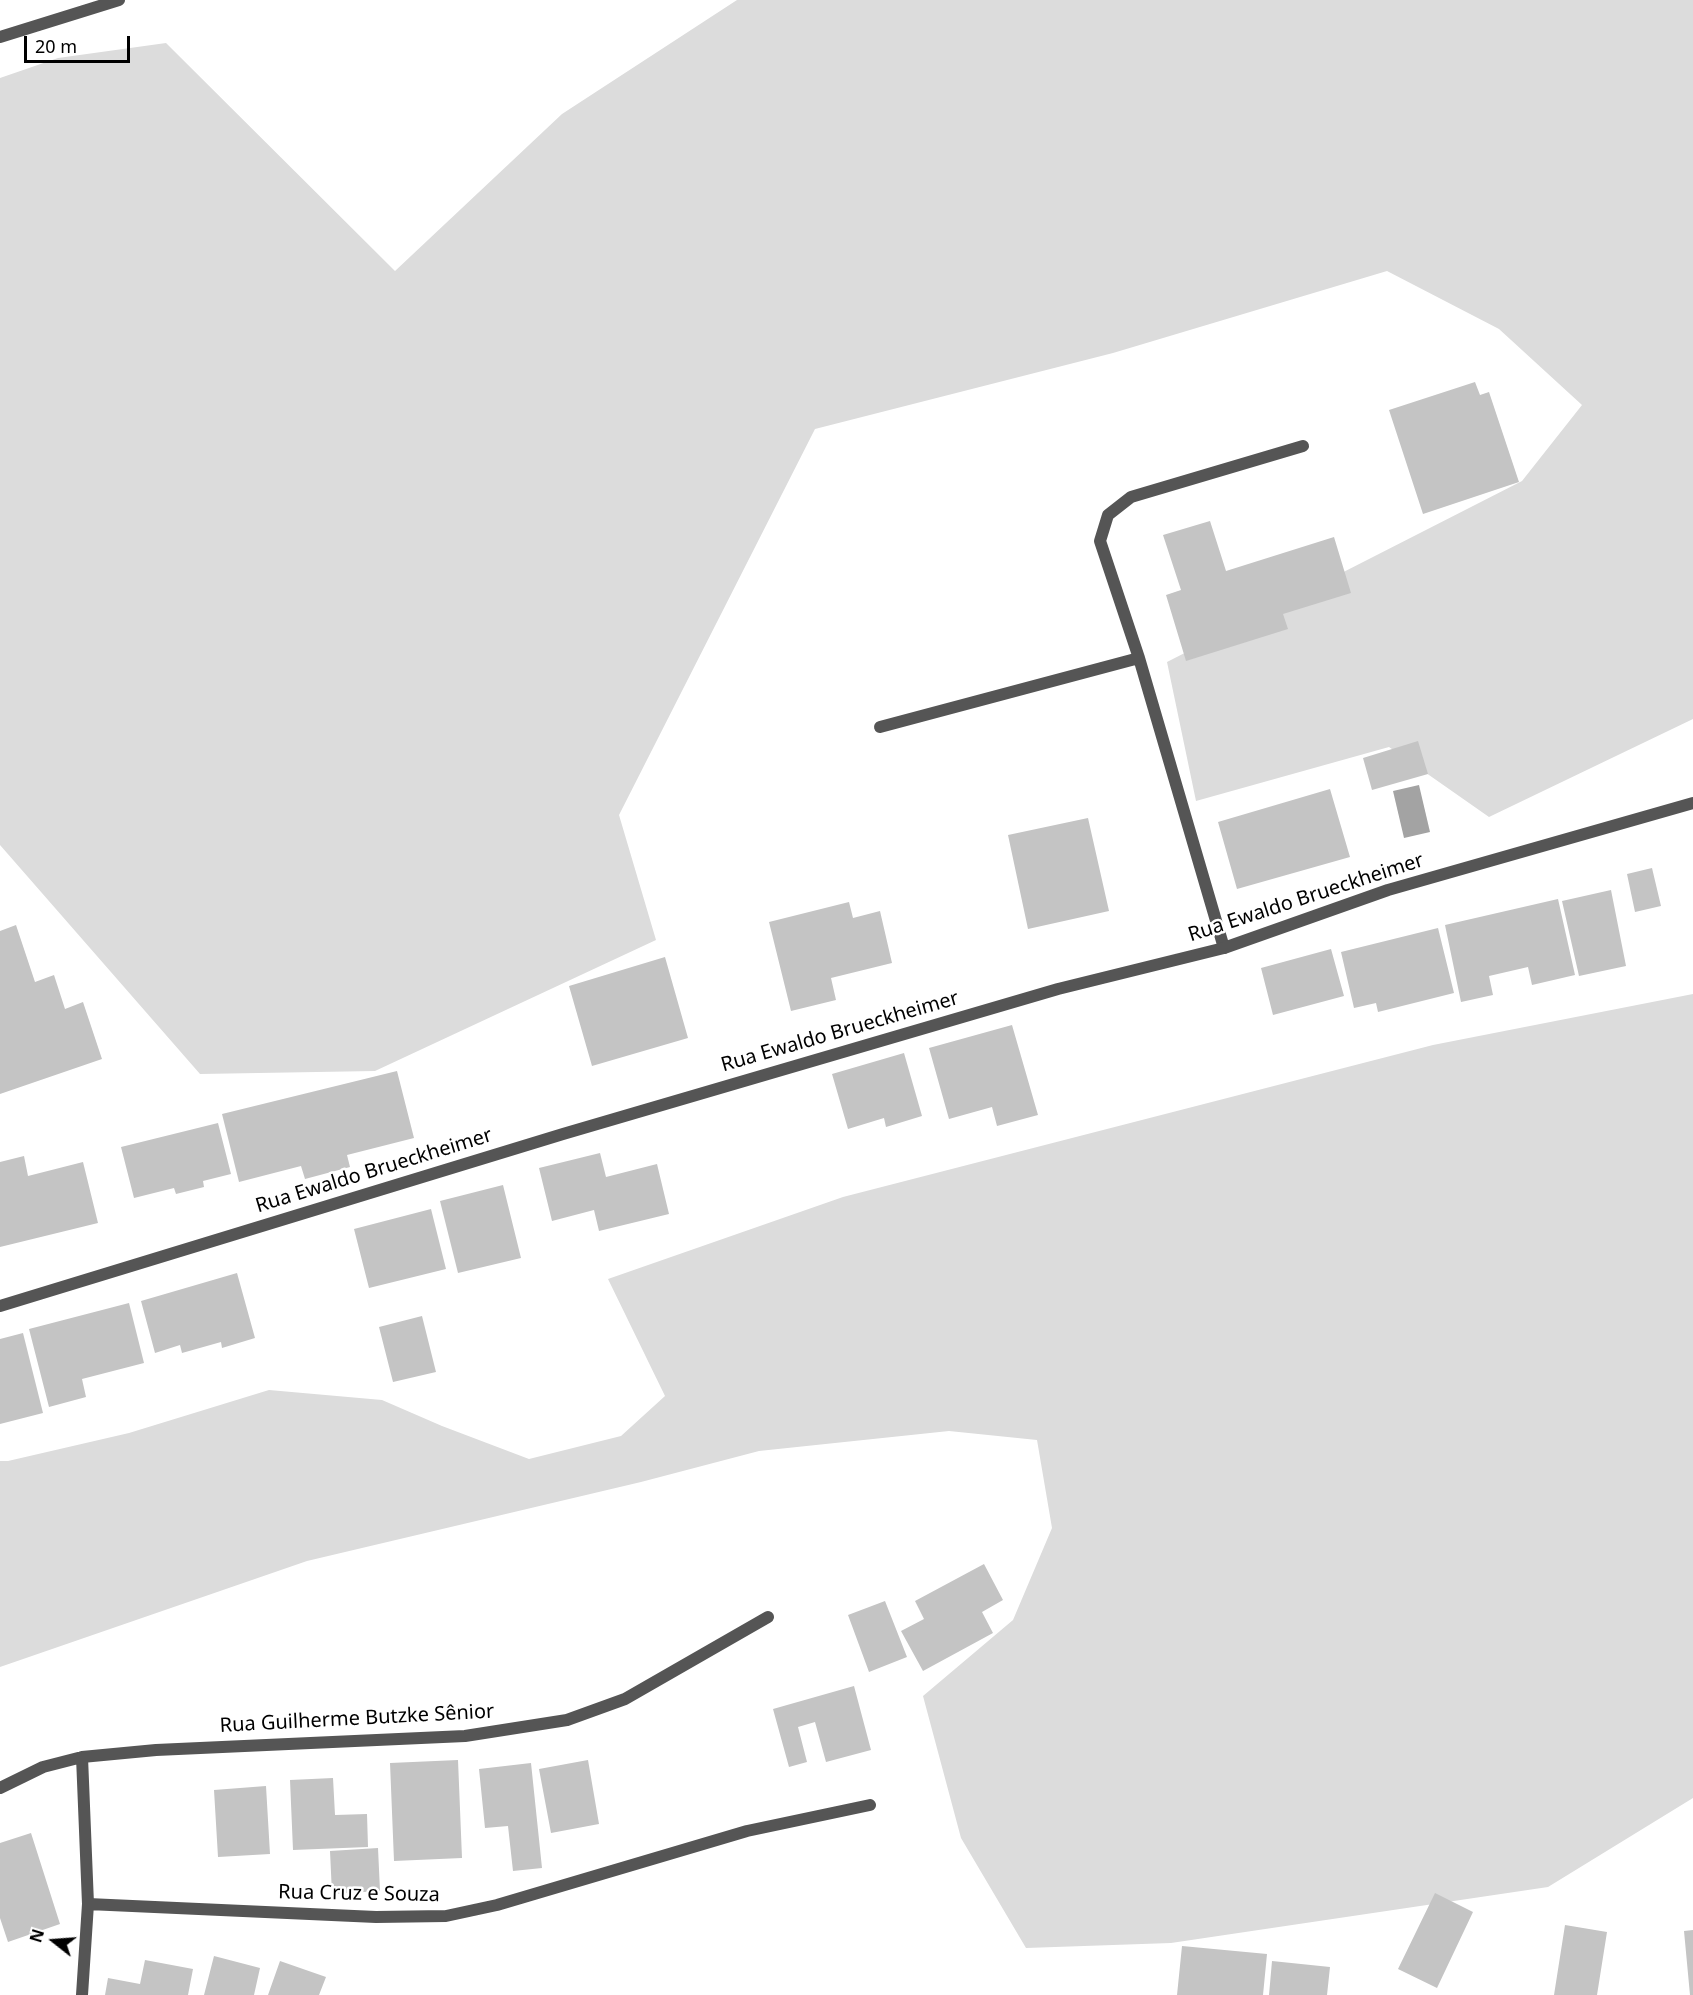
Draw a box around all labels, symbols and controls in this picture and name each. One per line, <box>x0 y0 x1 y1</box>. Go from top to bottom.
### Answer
scale bar <box>27 24 134 62</box>
text: 20 m <box>35 34 77 58</box>
street label: Rua Ewaldo Brueckheimer <box>1185 849 1427 947</box>
street label: Rua Ewaldo Brueckheimer <box>718 987 962 1077</box>
street label: Rua Ewaldo Brueckheimer <box>253 1124 495 1218</box>
street label: Rua Guilherme Butzke Sênior <box>219 1700 495 1738</box>
street label: Rua Cruz e Souza <box>278 1881 440 1907</box>
north arrow <box>24 1911 84 1971</box>
text: N <box>24 1926 49 1945</box>

